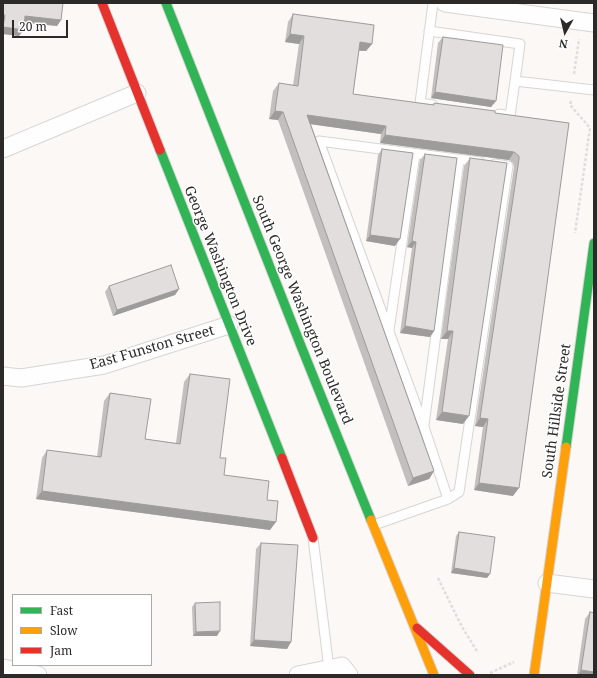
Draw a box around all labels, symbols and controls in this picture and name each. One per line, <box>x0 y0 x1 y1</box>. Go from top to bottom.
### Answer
scale bar <box>14 12 70 38</box>
north arrow <box>545 12 585 52</box>
text: 20 m <box>19 18 47 35</box>
text: N <box>558 36 569 52</box>
street label: George Washington Drive <box>180 184 260 348</box>
street label: South George Washington Boulevard <box>248 193 356 427</box>
street label: East Funston Street <box>88 322 216 374</box>
street label: South Hillside Street <box>539 343 575 479</box>
legend <box>12 594 152 666</box>
text: Fast <box>50 602 73 619</box>
text: Slow <box>50 622 78 639</box>
text: Jam <box>50 642 72 659</box>

